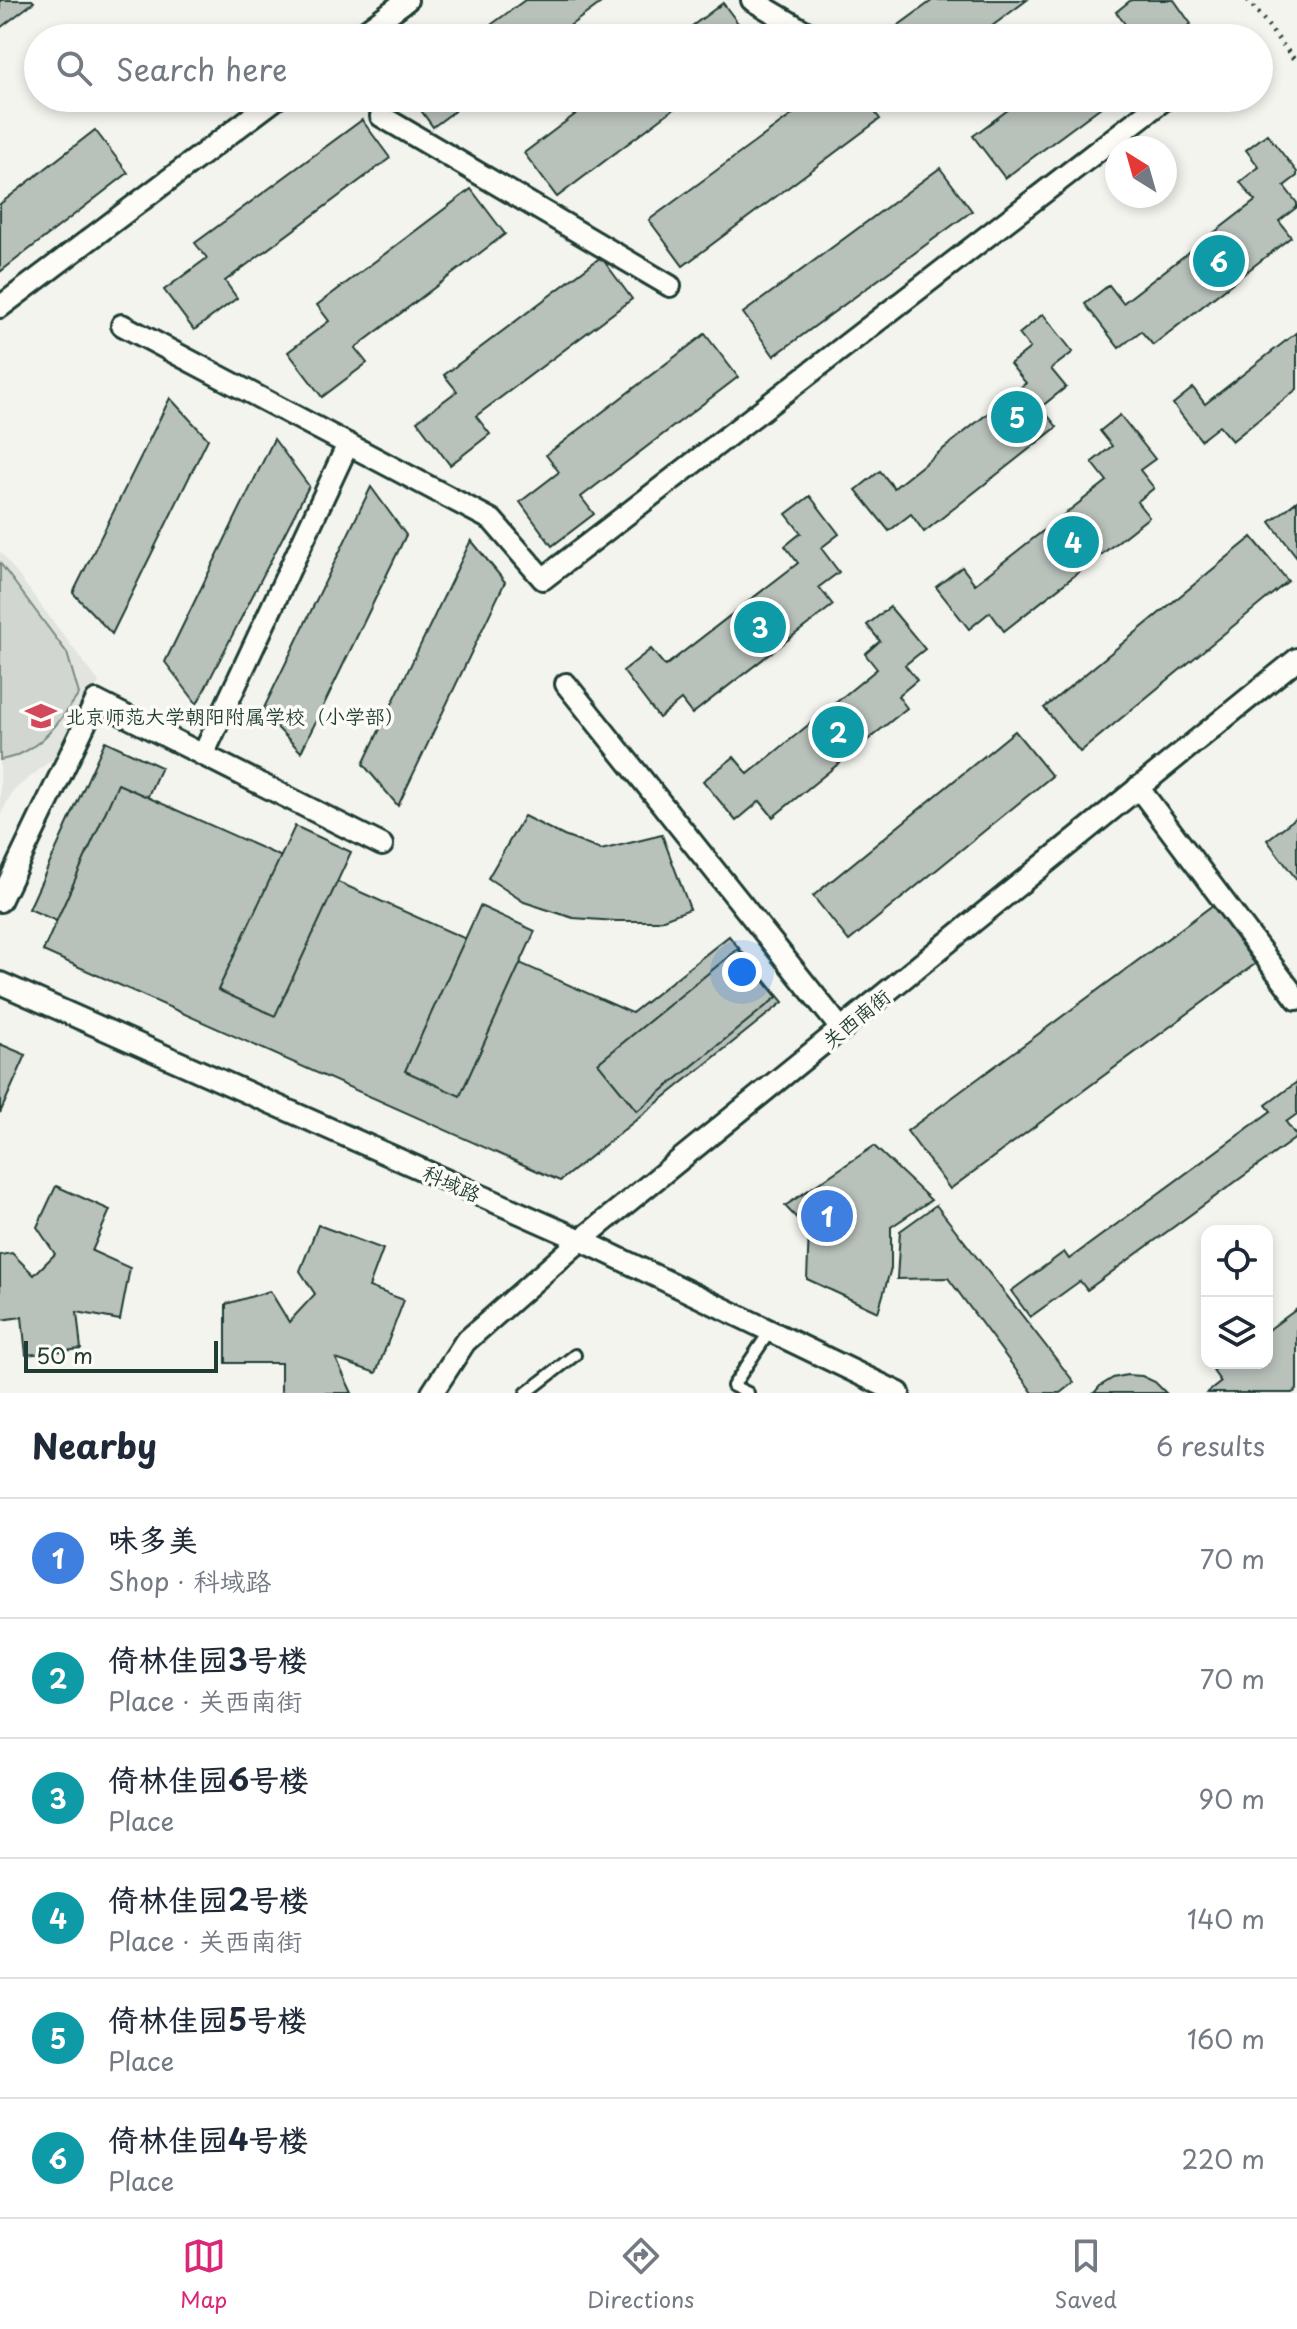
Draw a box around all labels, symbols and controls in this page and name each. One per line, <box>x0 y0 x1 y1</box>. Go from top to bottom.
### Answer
search box <box>24 24 1273 112</box>
icon: search <box>52 46 96 90</box>
text: Search here <box>116 46 288 91</box>
north arrow <box>1105 136 1177 208</box>
pin: 6 <box>1193 231 1245 291</box>
pin: 5 <box>991 387 1043 447</box>
pin: 4 <box>1047 512 1099 572</box>
pin: 3 <box>734 597 786 657</box>
school or university icon: 北京师范大学朝阳附属学校（小学部） <box>24 699 58 733</box>
place label: 北京师范大学朝阳附属学校（小学部） <box>65 701 405 731</box>
pin: 2 <box>812 702 864 762</box>
your location <box>722 952 762 992</box>
street label: 关西南街 <box>815 981 897 1055</box>
street label: 科域路 <box>418 1157 486 1209</box>
pin: 1 <box>801 1186 853 1246</box>
map controls <box>1201 1225 1273 1369</box>
button: locate <box>1201 1225 1273 1297</box>
button: layers <box>1201 1297 1273 1369</box>
scale bar <box>24 1337 218 1373</box>
text: 50 m <box>36 1338 93 1371</box>
text: Nearby <box>32 1419 157 1471</box>
text: 6 results <box>1156 1426 1265 1465</box>
text: 味多美 <box>108 1516 198 1561</box>
text: 1 <box>52 1539 64 1578</box>
text: 70 m <box>1200 1539 1265 1578</box>
text: Shop · 科域路 <box>108 1561 271 1600</box>
text: 倚林佳园3号楼 <box>108 1636 308 1681</box>
text: 2 <box>49 1659 67 1698</box>
text: 70 m <box>1200 1659 1265 1698</box>
text: Place · 关西南街 <box>108 1681 302 1720</box>
text: 倚林佳园6号楼 <box>108 1756 309 1801</box>
text: 3 <box>49 1779 67 1818</box>
text: 90 m <box>1198 1779 1265 1818</box>
text: Place <box>108 1801 174 1840</box>
text: 倚林佳园2号楼 <box>108 1876 309 1921</box>
text: 4 <box>49 1899 67 1938</box>
text: 140 m <box>1187 1899 1265 1938</box>
text: Place · 关西南街 <box>108 1921 302 1960</box>
text: 倚林佳园5号楼 <box>108 1996 307 2041</box>
text: 5 <box>50 2019 66 2058</box>
text: 160 m <box>1187 2019 1265 2058</box>
text: Place <box>108 2041 174 2080</box>
text: 倚林佳园4号楼 <box>108 2116 308 2161</box>
text: 6 <box>49 2139 67 2178</box>
text: 220 m <box>1181 2139 1265 2178</box>
text: Place <box>108 2161 174 2200</box>
tab: Map <box>180 2234 227 2315</box>
tab: Directions <box>587 2234 694 2315</box>
tab: Saved <box>1054 2234 1117 2315</box>

